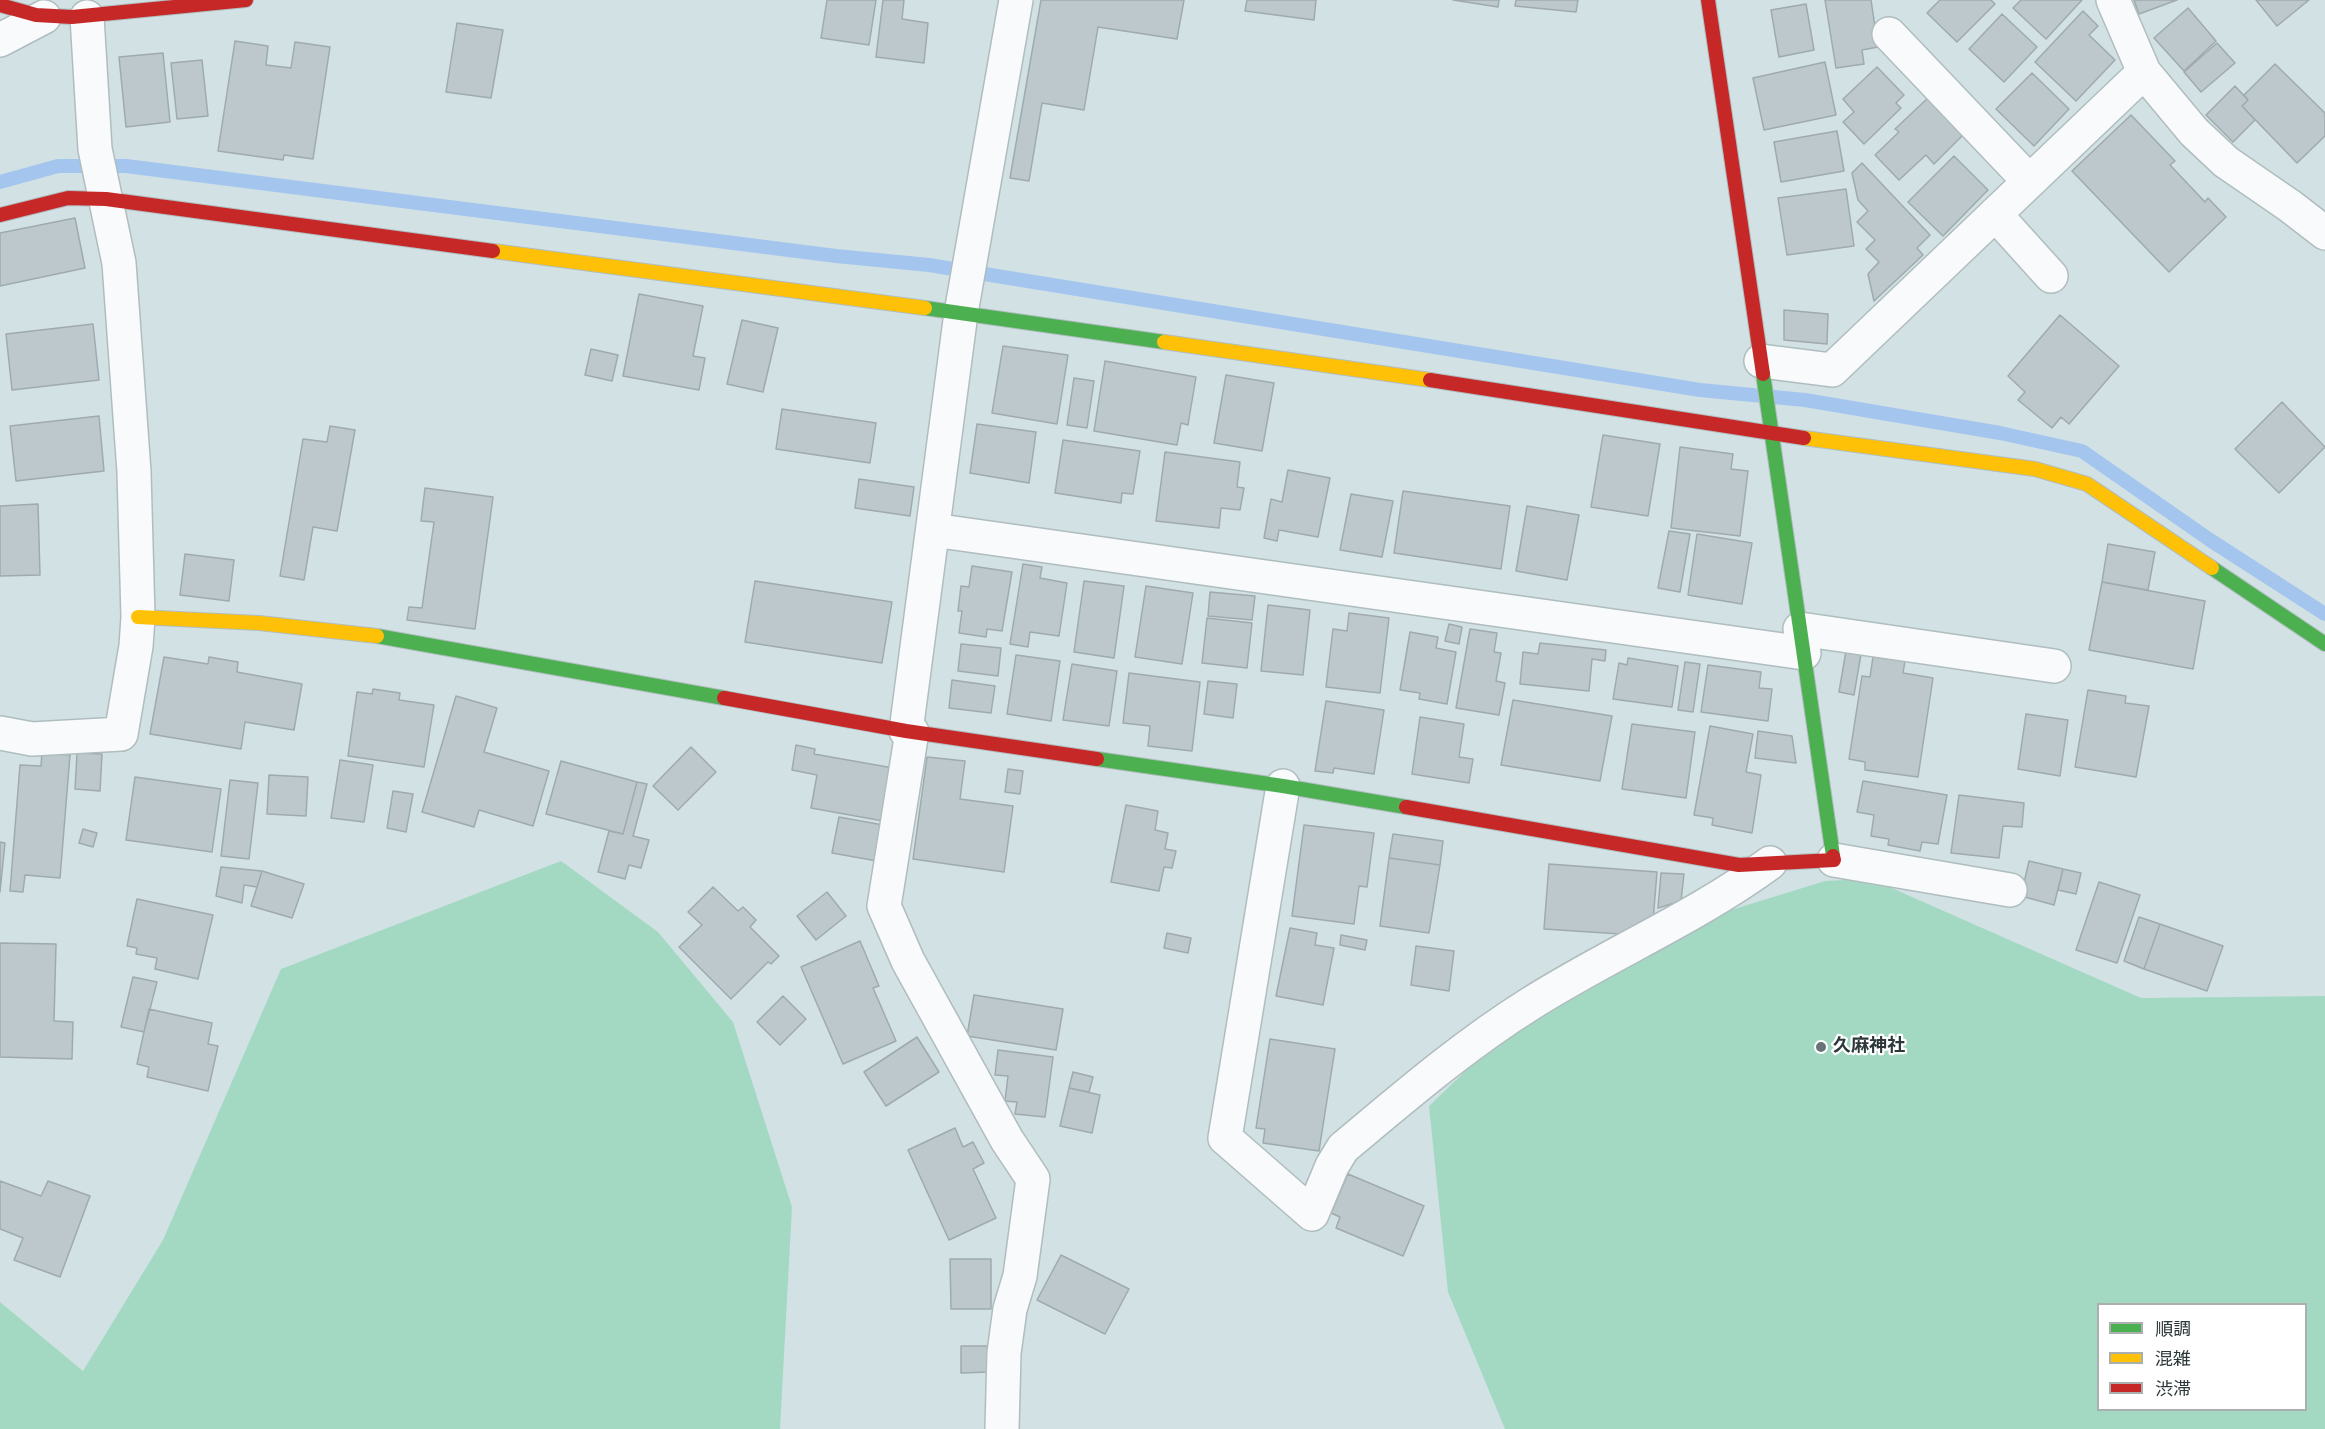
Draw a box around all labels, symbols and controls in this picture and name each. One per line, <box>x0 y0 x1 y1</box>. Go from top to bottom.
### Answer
place label: 久麻神社 <box>1833 1036 1905 1058</box>
marker: 久麻神社 <box>1814 1040 1828 1054</box>
legend <box>2097 1303 2307 1411</box>
text: 順調 <box>2155 1315 2191 1342</box>
text: 混雑 <box>2155 1345 2191 1372</box>
text: 渋滞 <box>2155 1375 2191 1402</box>

